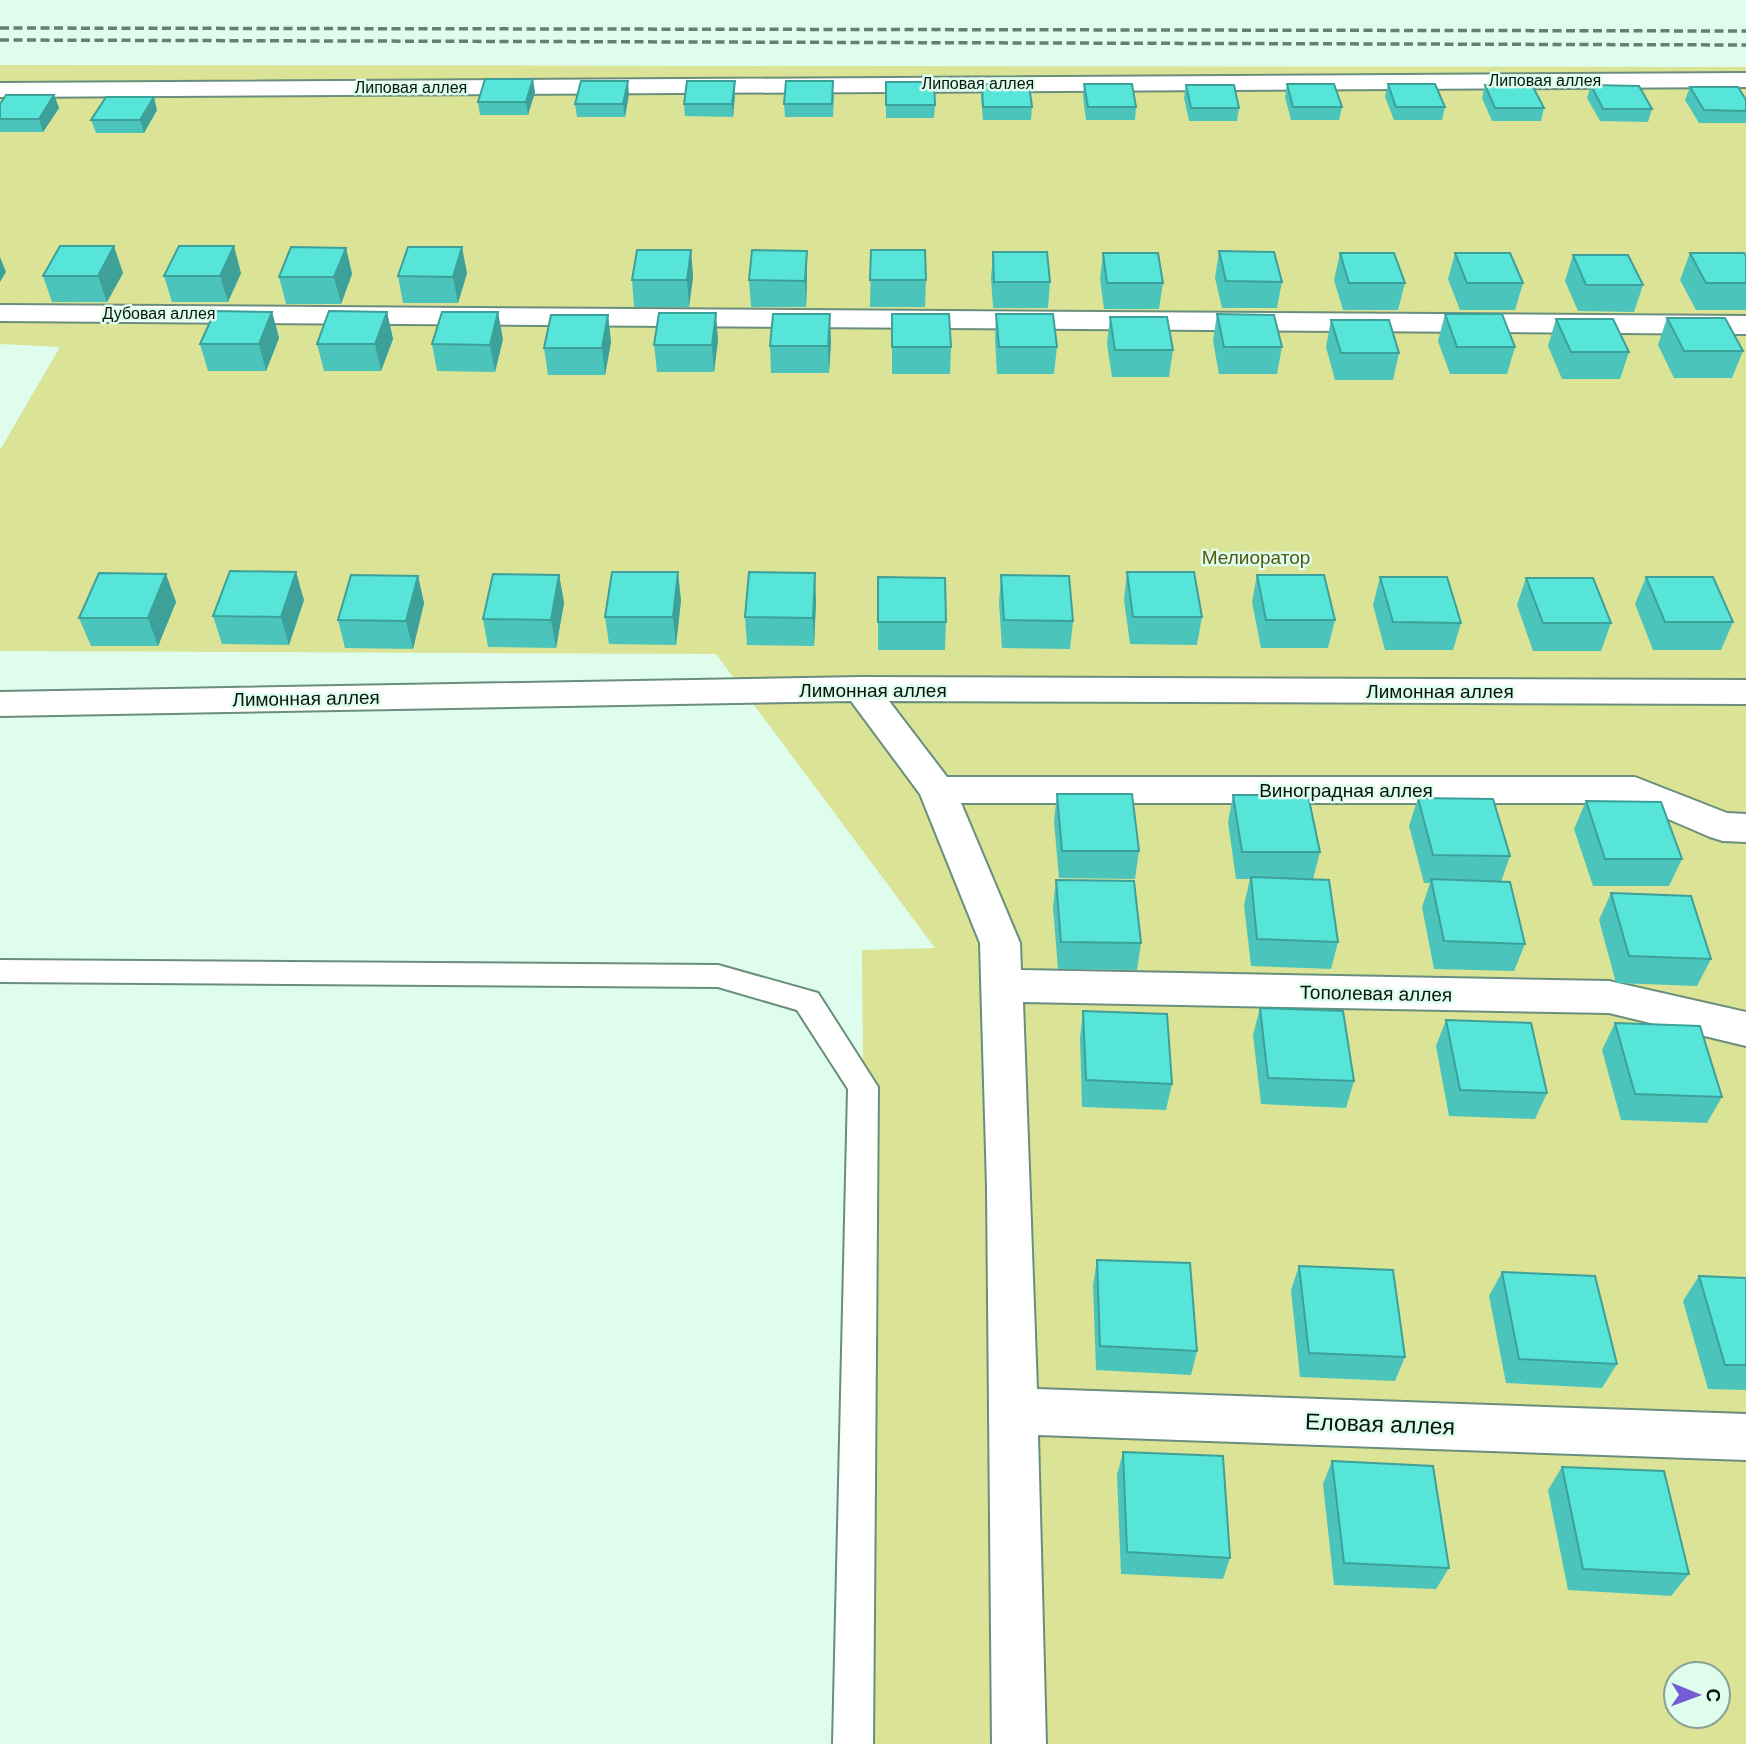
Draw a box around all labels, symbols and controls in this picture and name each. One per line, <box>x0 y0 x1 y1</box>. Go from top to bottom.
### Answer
street label: Липовая аллея <box>1489 72 1601 89</box>
street label: Липовая аллея <box>922 75 1034 92</box>
street label: Липовая аллея <box>355 79 467 96</box>
street label: Дубовая аллея <box>103 305 215 322</box>
park label: Мелиоратор <box>1202 547 1310 568</box>
street label: Лимонная аллея <box>799 680 947 701</box>
street label: Лимонная аллея <box>1366 681 1514 702</box>
street label: Лимонная аллея <box>232 687 380 710</box>
street label: Виноградная аллея <box>1259 780 1433 801</box>
street label: Тополевая аллея <box>1300 982 1452 1005</box>
street label: Еловая аллея <box>1304 1408 1456 1440</box>
north arrow <box>1662 1660 1732 1730</box>
text: С <box>1703 1688 1724 1703</box>

